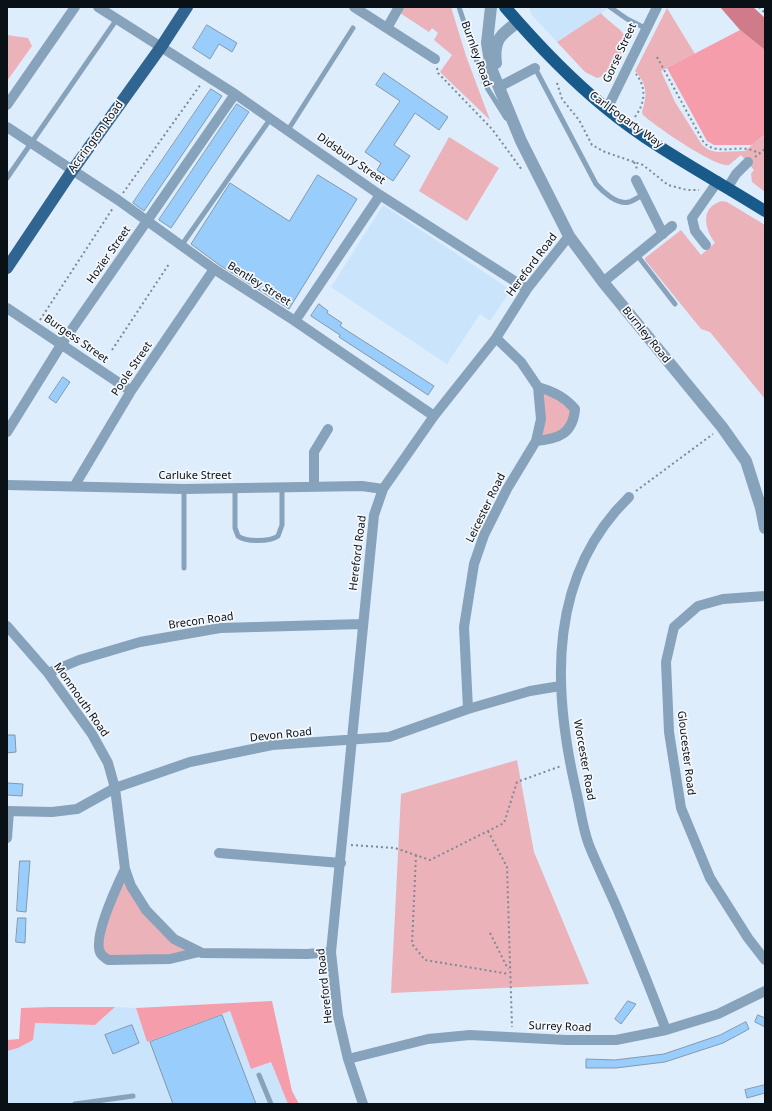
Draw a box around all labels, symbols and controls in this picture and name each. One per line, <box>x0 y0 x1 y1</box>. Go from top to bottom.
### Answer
street label: Burnley Road <box>458 19 494 89</box>
street label: Gorse Street <box>600 21 640 85</box>
street label: Carl Fogarty Way <box>587 89 665 151</box>
street label: Accrington Road <box>66 99 126 175</box>
street label: Didsbury Street <box>314 131 388 187</box>
street label: Hozier Street <box>84 224 134 286</box>
street label: Hereford Road <box>504 231 560 299</box>
street label: Bentley Street <box>225 259 293 309</box>
street label: Burnley Road <box>619 304 673 366</box>
street label: Burgess Street <box>41 312 111 366</box>
street label: Poole Street <box>109 339 155 399</box>
street label: Carluke Street <box>159 469 231 483</box>
street label: Leicester Road <box>464 471 508 545</box>
street label: Hereford Road <box>347 515 369 591</box>
street label: Brecon Road <box>168 610 234 632</box>
street label: Monmouth Road <box>51 660 111 740</box>
street label: Gloucester Road <box>674 710 698 796</box>
street label: Worcester Road <box>570 719 598 801</box>
street label: Devon Road <box>249 725 313 745</box>
street label: Hereford Road <box>314 948 336 1024</box>
street label: Surrey Road <box>528 1019 592 1035</box>

